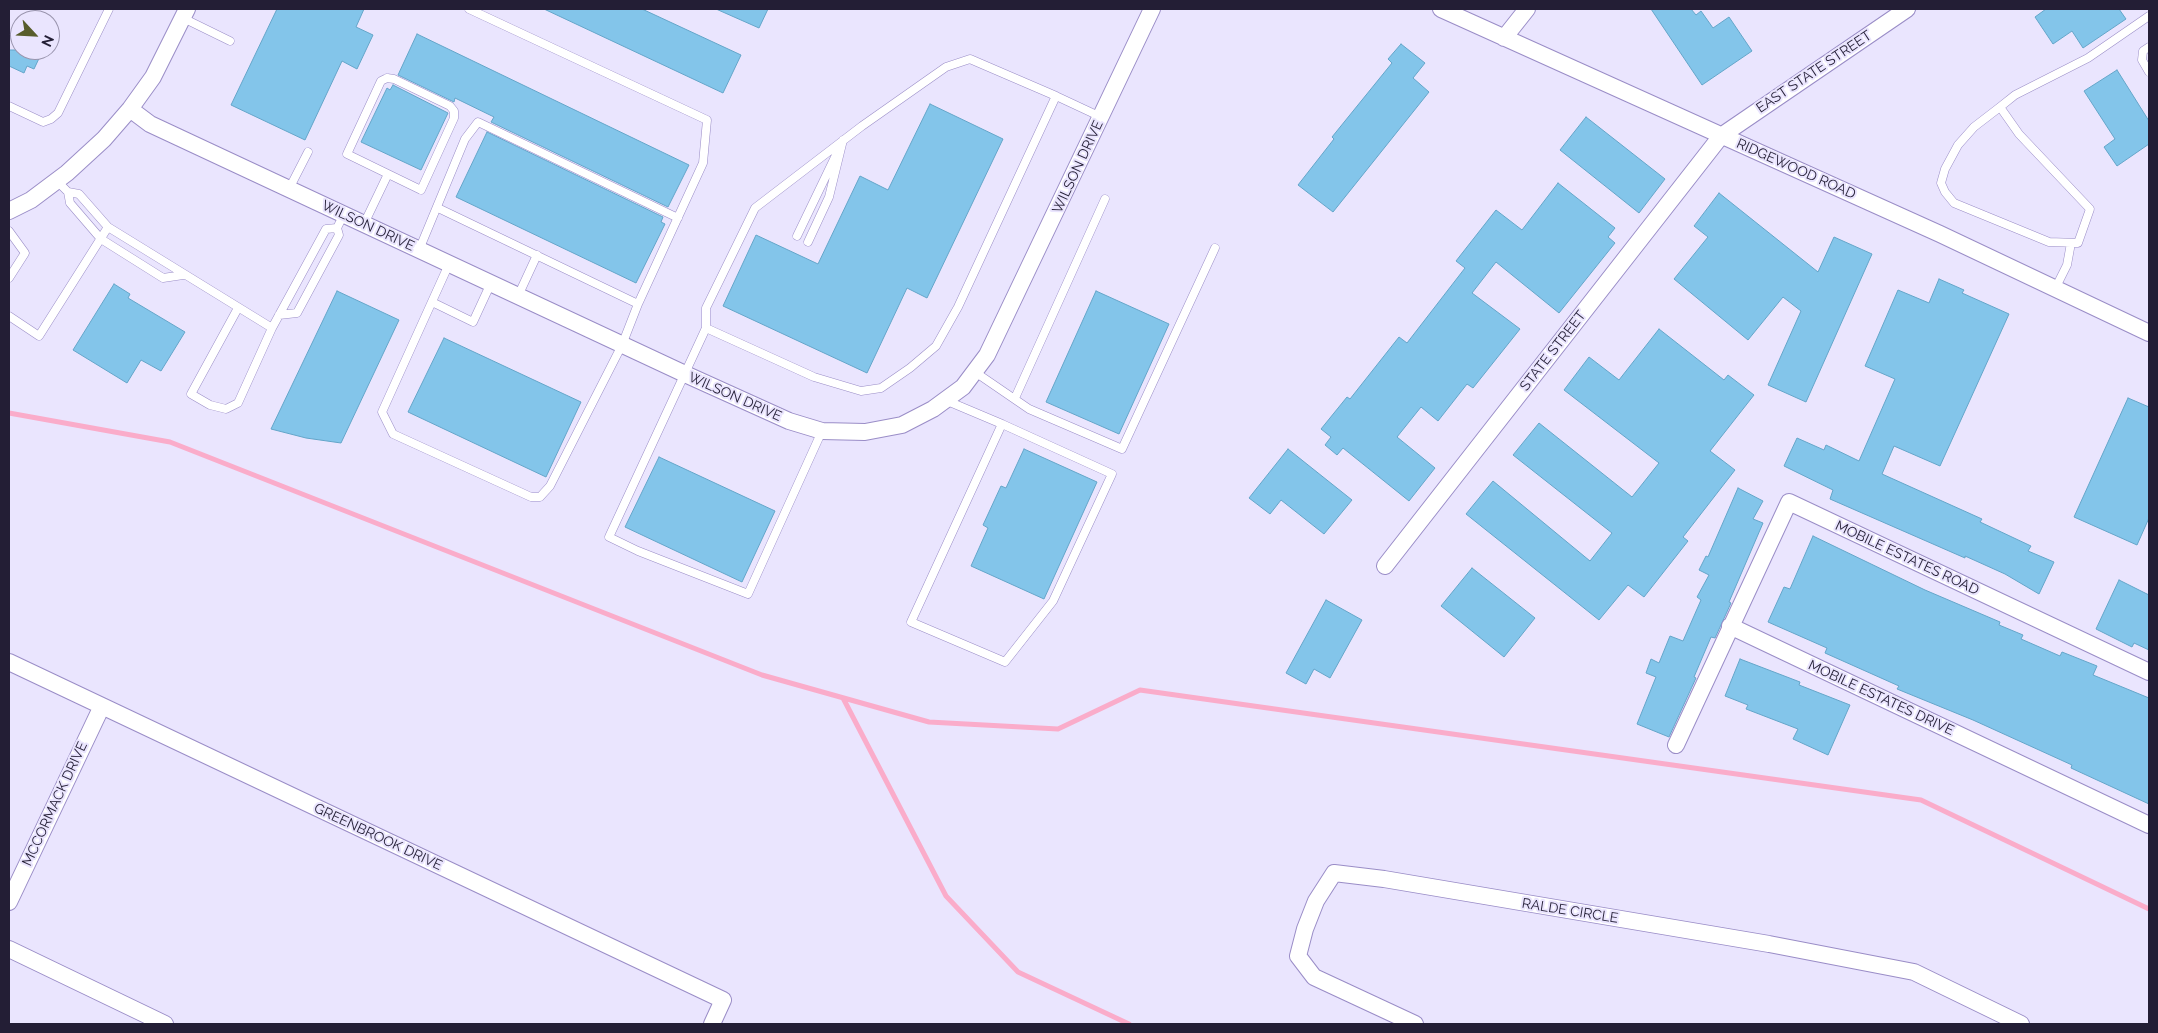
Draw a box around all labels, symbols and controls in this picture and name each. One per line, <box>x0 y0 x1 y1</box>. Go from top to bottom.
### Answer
north arrow <box>10 10 60 60</box>
street label: EAST STATE STREET <box>1753 27 1875 117</box>
text: N <box>38 33 57 49</box>
street label: WILSON DRIVE <box>1049 118 1107 216</box>
street label: RIDGEWOOD ROAD <box>1734 135 1858 203</box>
street label: WILSON DRIVE <box>319 197 417 255</box>
street label: STATE STREET <box>1517 308 1589 394</box>
street label: WILSON DRIVE <box>686 369 784 425</box>
street label: MOBILE ESTATES ROAD <box>1832 517 1982 599</box>
street label: MOBILE ESTATES DRIVE <box>1806 657 1956 739</box>
street label: MCCORMACK DRIVE <box>19 739 91 869</box>
street label: GREENBROOK DRIVE <box>311 800 445 874</box>
street label: RALDE CIRCLE <box>1521 895 1619 927</box>

